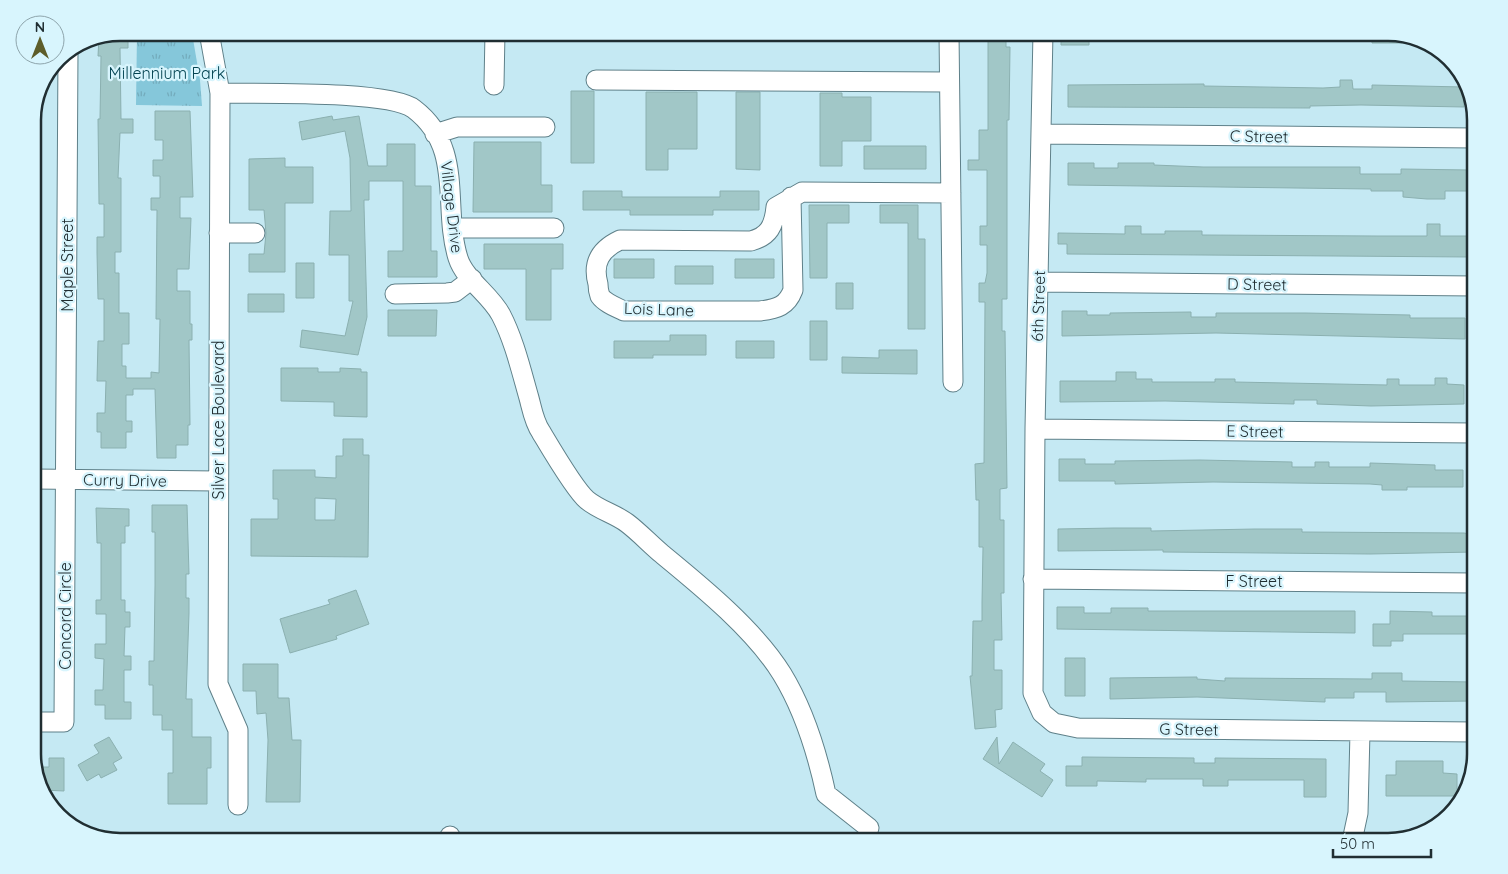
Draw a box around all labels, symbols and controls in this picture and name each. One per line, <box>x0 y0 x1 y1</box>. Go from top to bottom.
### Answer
north arrow <box>15 15 65 65</box>
text: N <box>35 18 45 36</box>
park label: Millennium Park <box>109 63 225 83</box>
street label: C Street <box>1230 125 1288 147</box>
street label: Village Drive <box>436 160 468 254</box>
street label: Maple Street <box>57 218 77 312</box>
street label: 6th Street <box>1027 270 1049 342</box>
street label: D Street <box>1227 273 1287 295</box>
street label: Lois Lane <box>624 298 694 320</box>
street label: Silver Lace Boulevard <box>208 341 228 499</box>
street label: E Street <box>1226 421 1284 441</box>
street label: Curry Drive <box>83 469 167 491</box>
street label: Concord Circle <box>55 562 75 670</box>
street label: F Street <box>1225 571 1283 591</box>
street label: G Street <box>1159 718 1219 740</box>
scale bar <box>1333 826 1430 858</box>
text: 50 m <box>1340 834 1375 853</box>

